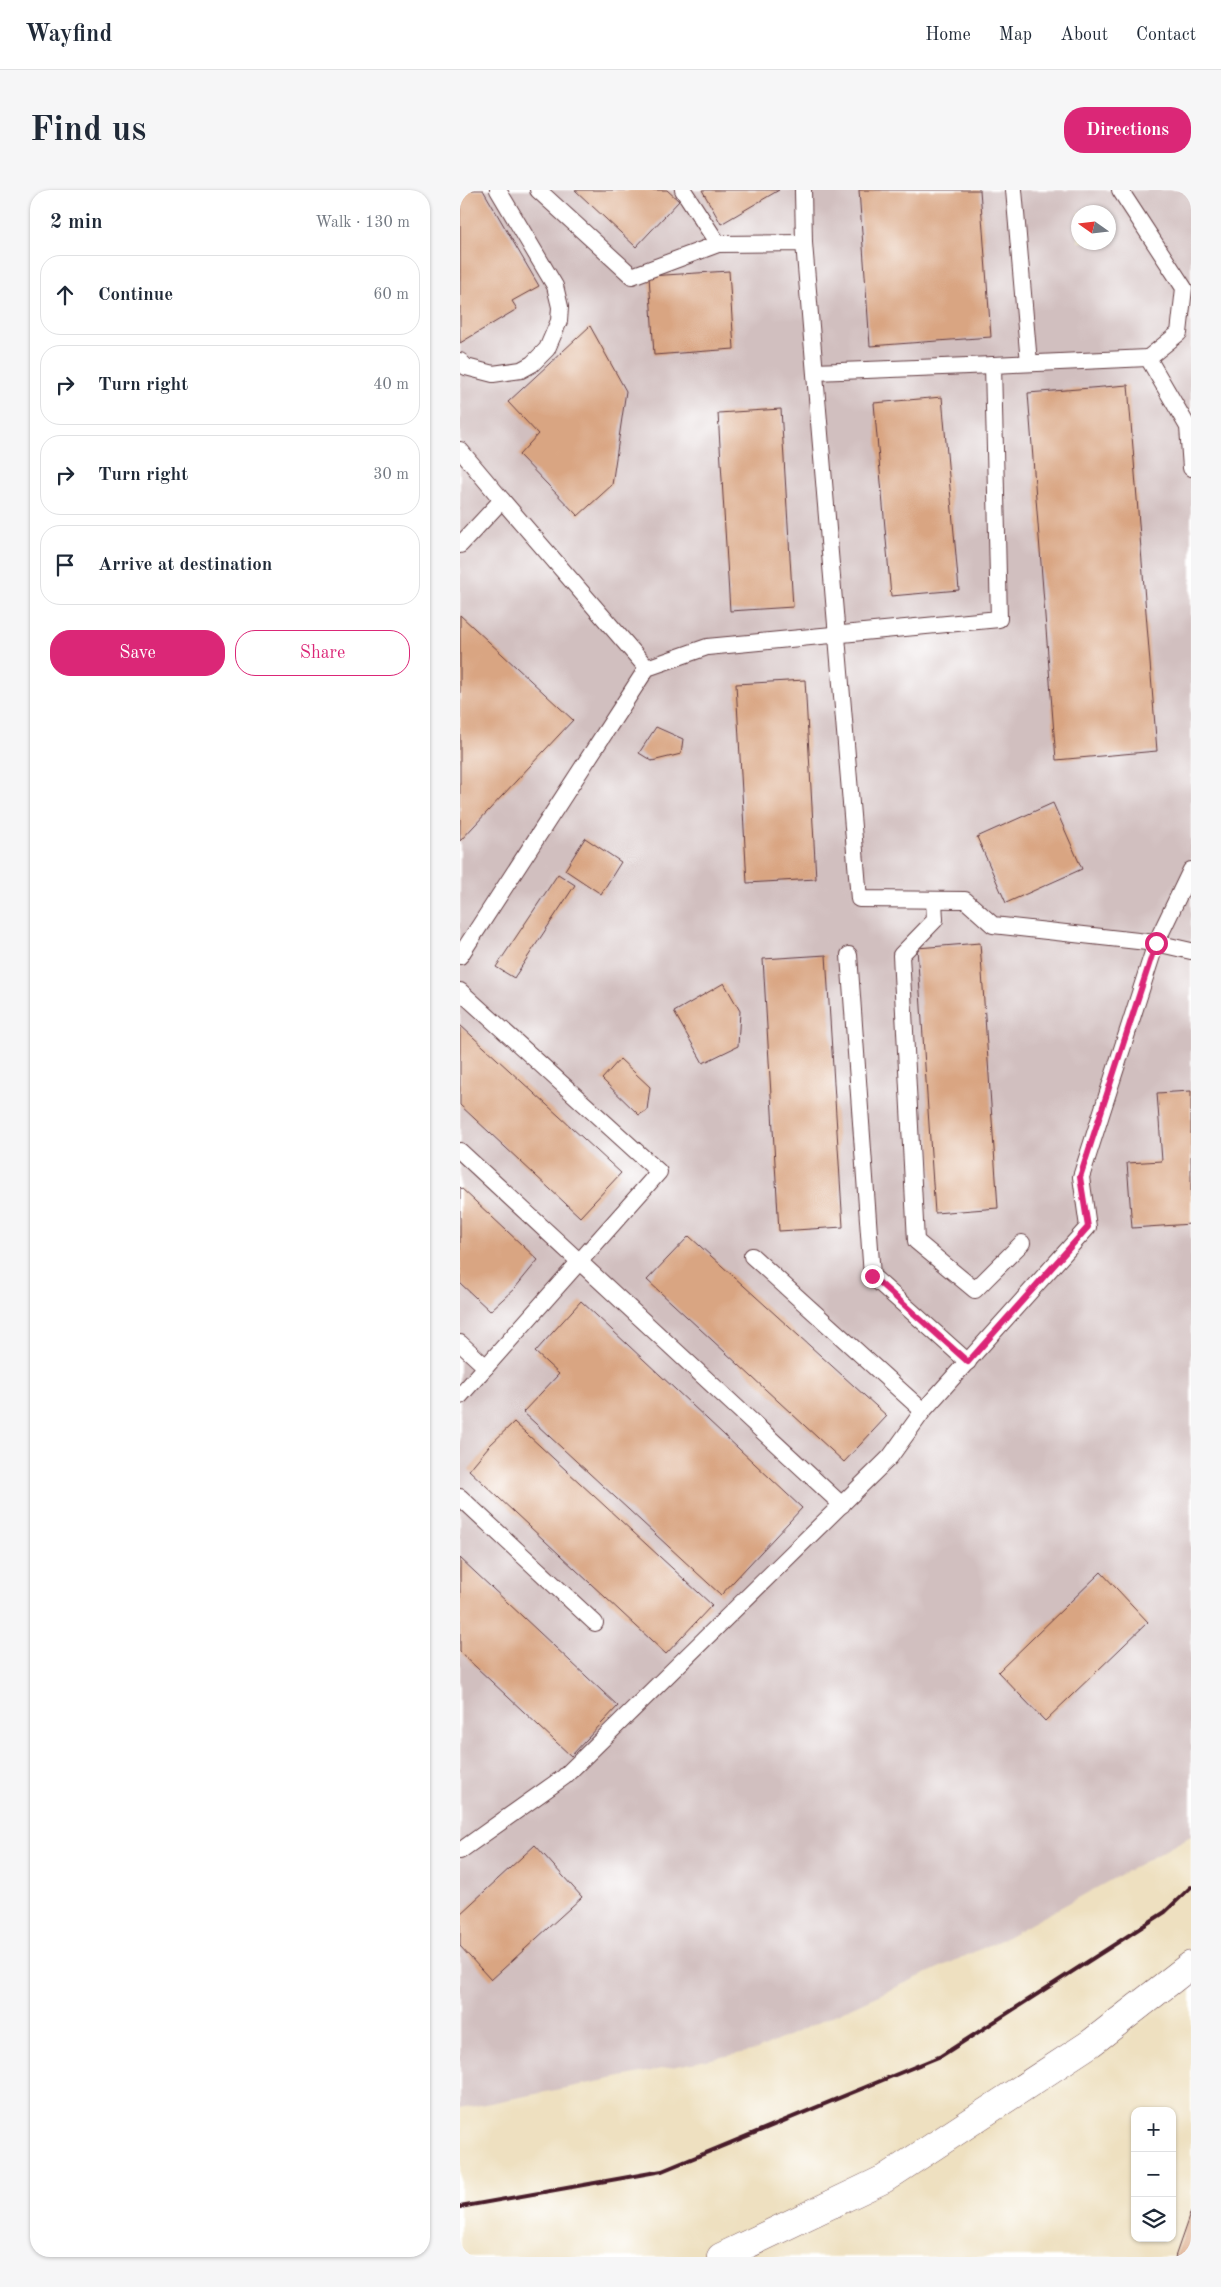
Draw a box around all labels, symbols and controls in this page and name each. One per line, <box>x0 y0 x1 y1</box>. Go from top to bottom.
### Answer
text: Wayfind <box>25 23 112 47</box>
text: Home <box>925 26 971 44</box>
text: Map <box>999 26 1032 44</box>
text: About <box>1060 26 1108 44</box>
text: Contact <box>1136 26 1196 44</box>
button: Directions <box>1064 107 1191 153</box>
text: Find us <box>30 113 146 148</box>
north arrow <box>1071 205 1116 250</box>
text: 2 min <box>50 212 103 233</box>
text: Walk · 130 m <box>315 215 410 231</box>
icon: ahead <box>51 281 79 309</box>
text: Continue <box>98 286 173 305</box>
text: 60 m <box>373 287 409 303</box>
icon: right <box>51 371 79 399</box>
text: Turn right <box>98 376 188 395</box>
text: 40 m <box>373 377 409 393</box>
icon: right <box>51 461 79 489</box>
text: Turn right <box>98 466 188 485</box>
text: 30 m <box>373 467 409 483</box>
icon: arrive <box>51 551 79 579</box>
text: Arrive at destination <box>98 556 272 575</box>
button: Save <box>50 630 225 676</box>
button: Share <box>235 630 410 676</box>
route start <box>1145 932 1168 955</box>
route end <box>861 1265 884 1288</box>
map controls <box>1131 2107 1176 2242</box>
button: + <box>1131 2107 1176 2152</box>
button: − <box>1131 2152 1176 2197</box>
button: layers <box>1131 2197 1176 2242</box>

